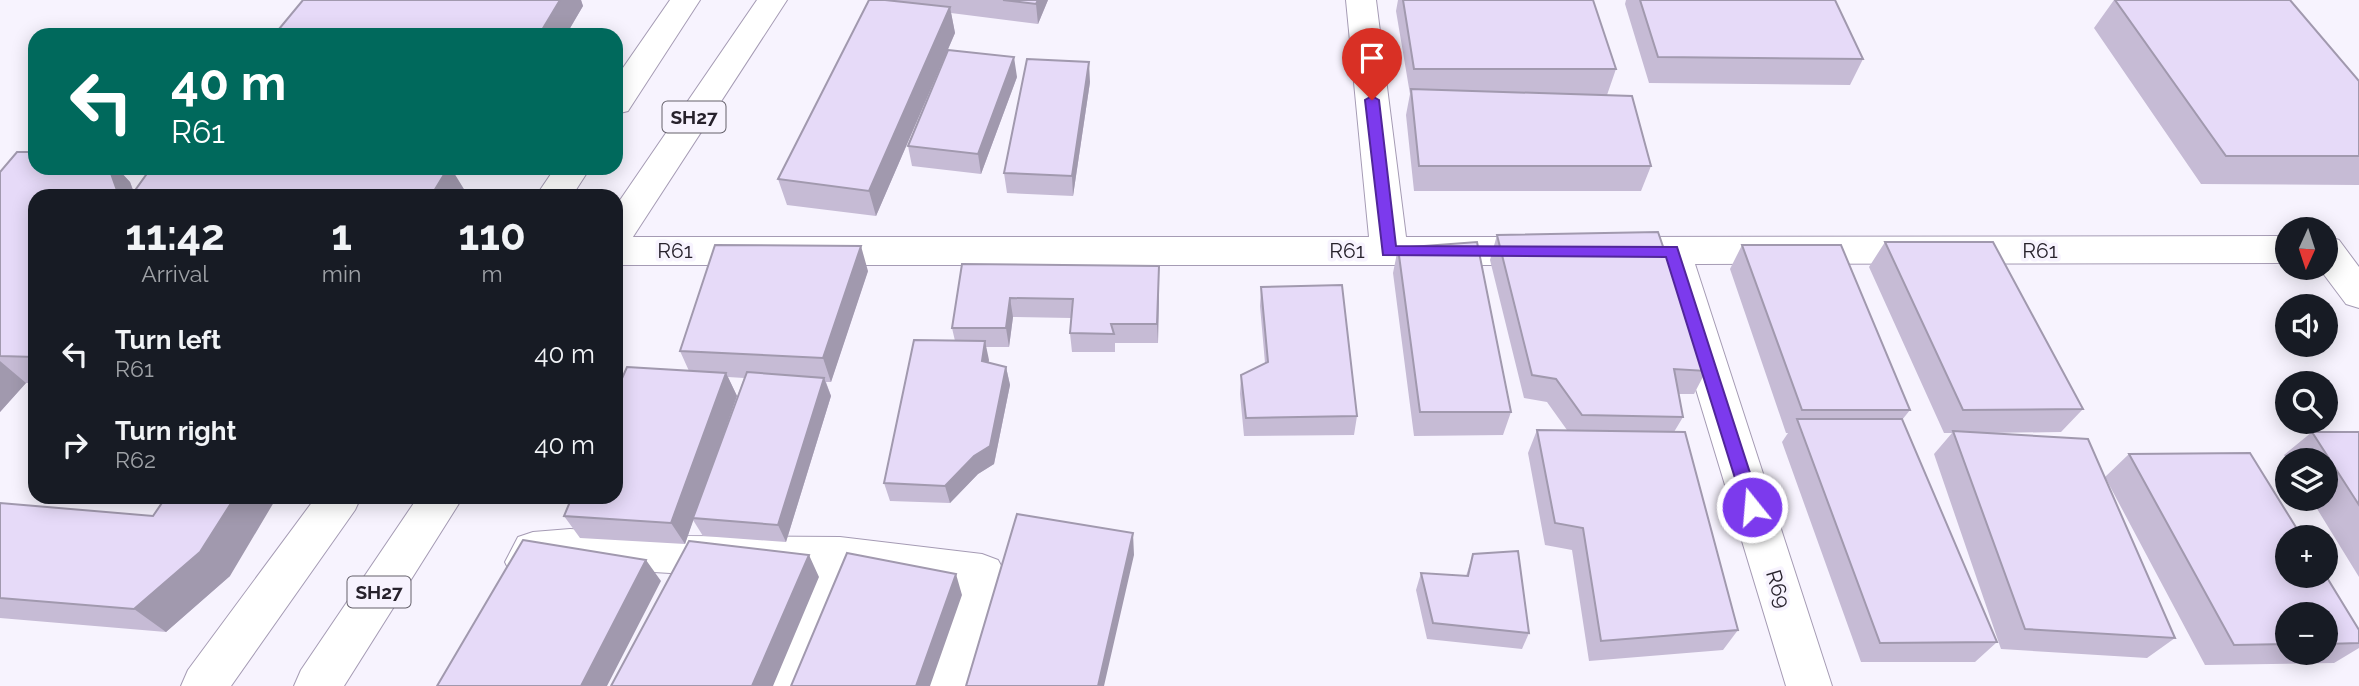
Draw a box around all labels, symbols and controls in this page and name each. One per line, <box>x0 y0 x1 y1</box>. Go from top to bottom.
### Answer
pin <box>1342 28 1402 100</box>
icon: arrive <box>1353 39 1391 77</box>
text: 40 m <box>171 54 286 111</box>
icon: left <box>56 56 147 147</box>
road number: SH27 <box>662 102 726 132</box>
text: R61 <box>171 113 225 150</box>
text: 11:42 <box>125 211 225 260</box>
text: 1 <box>331 211 352 260</box>
text: 110 <box>459 211 526 260</box>
north arrow <box>2275 217 2338 280</box>
map controls <box>2275 217 2338 665</box>
street label: R61 <box>657 238 693 263</box>
street label: R61 <box>1329 238 1365 263</box>
street label: R61 <box>2022 238 2058 263</box>
text: Arrival <box>141 260 209 287</box>
text: min <box>322 260 361 287</box>
text: m <box>482 260 503 287</box>
button: sound <box>2275 294 2338 357</box>
text: Turn left <box>115 325 221 355</box>
icon: left <box>56 335 94 373</box>
text: 40 m <box>534 339 595 369</box>
text: R61 <box>115 355 154 382</box>
button: search <box>2275 371 2338 434</box>
text: Turn right <box>115 416 236 446</box>
icon: right <box>56 426 94 464</box>
text: 40 m <box>534 430 595 460</box>
text: R62 <box>115 446 156 473</box>
button: layers <box>2275 448 2338 511</box>
position arrow <box>1715 470 1789 544</box>
button: + <box>2275 525 2338 588</box>
street label: R69 <box>1761 567 1796 611</box>
road number: SH27 <box>348 576 410 608</box>
button: − <box>2275 602 2338 665</box>

